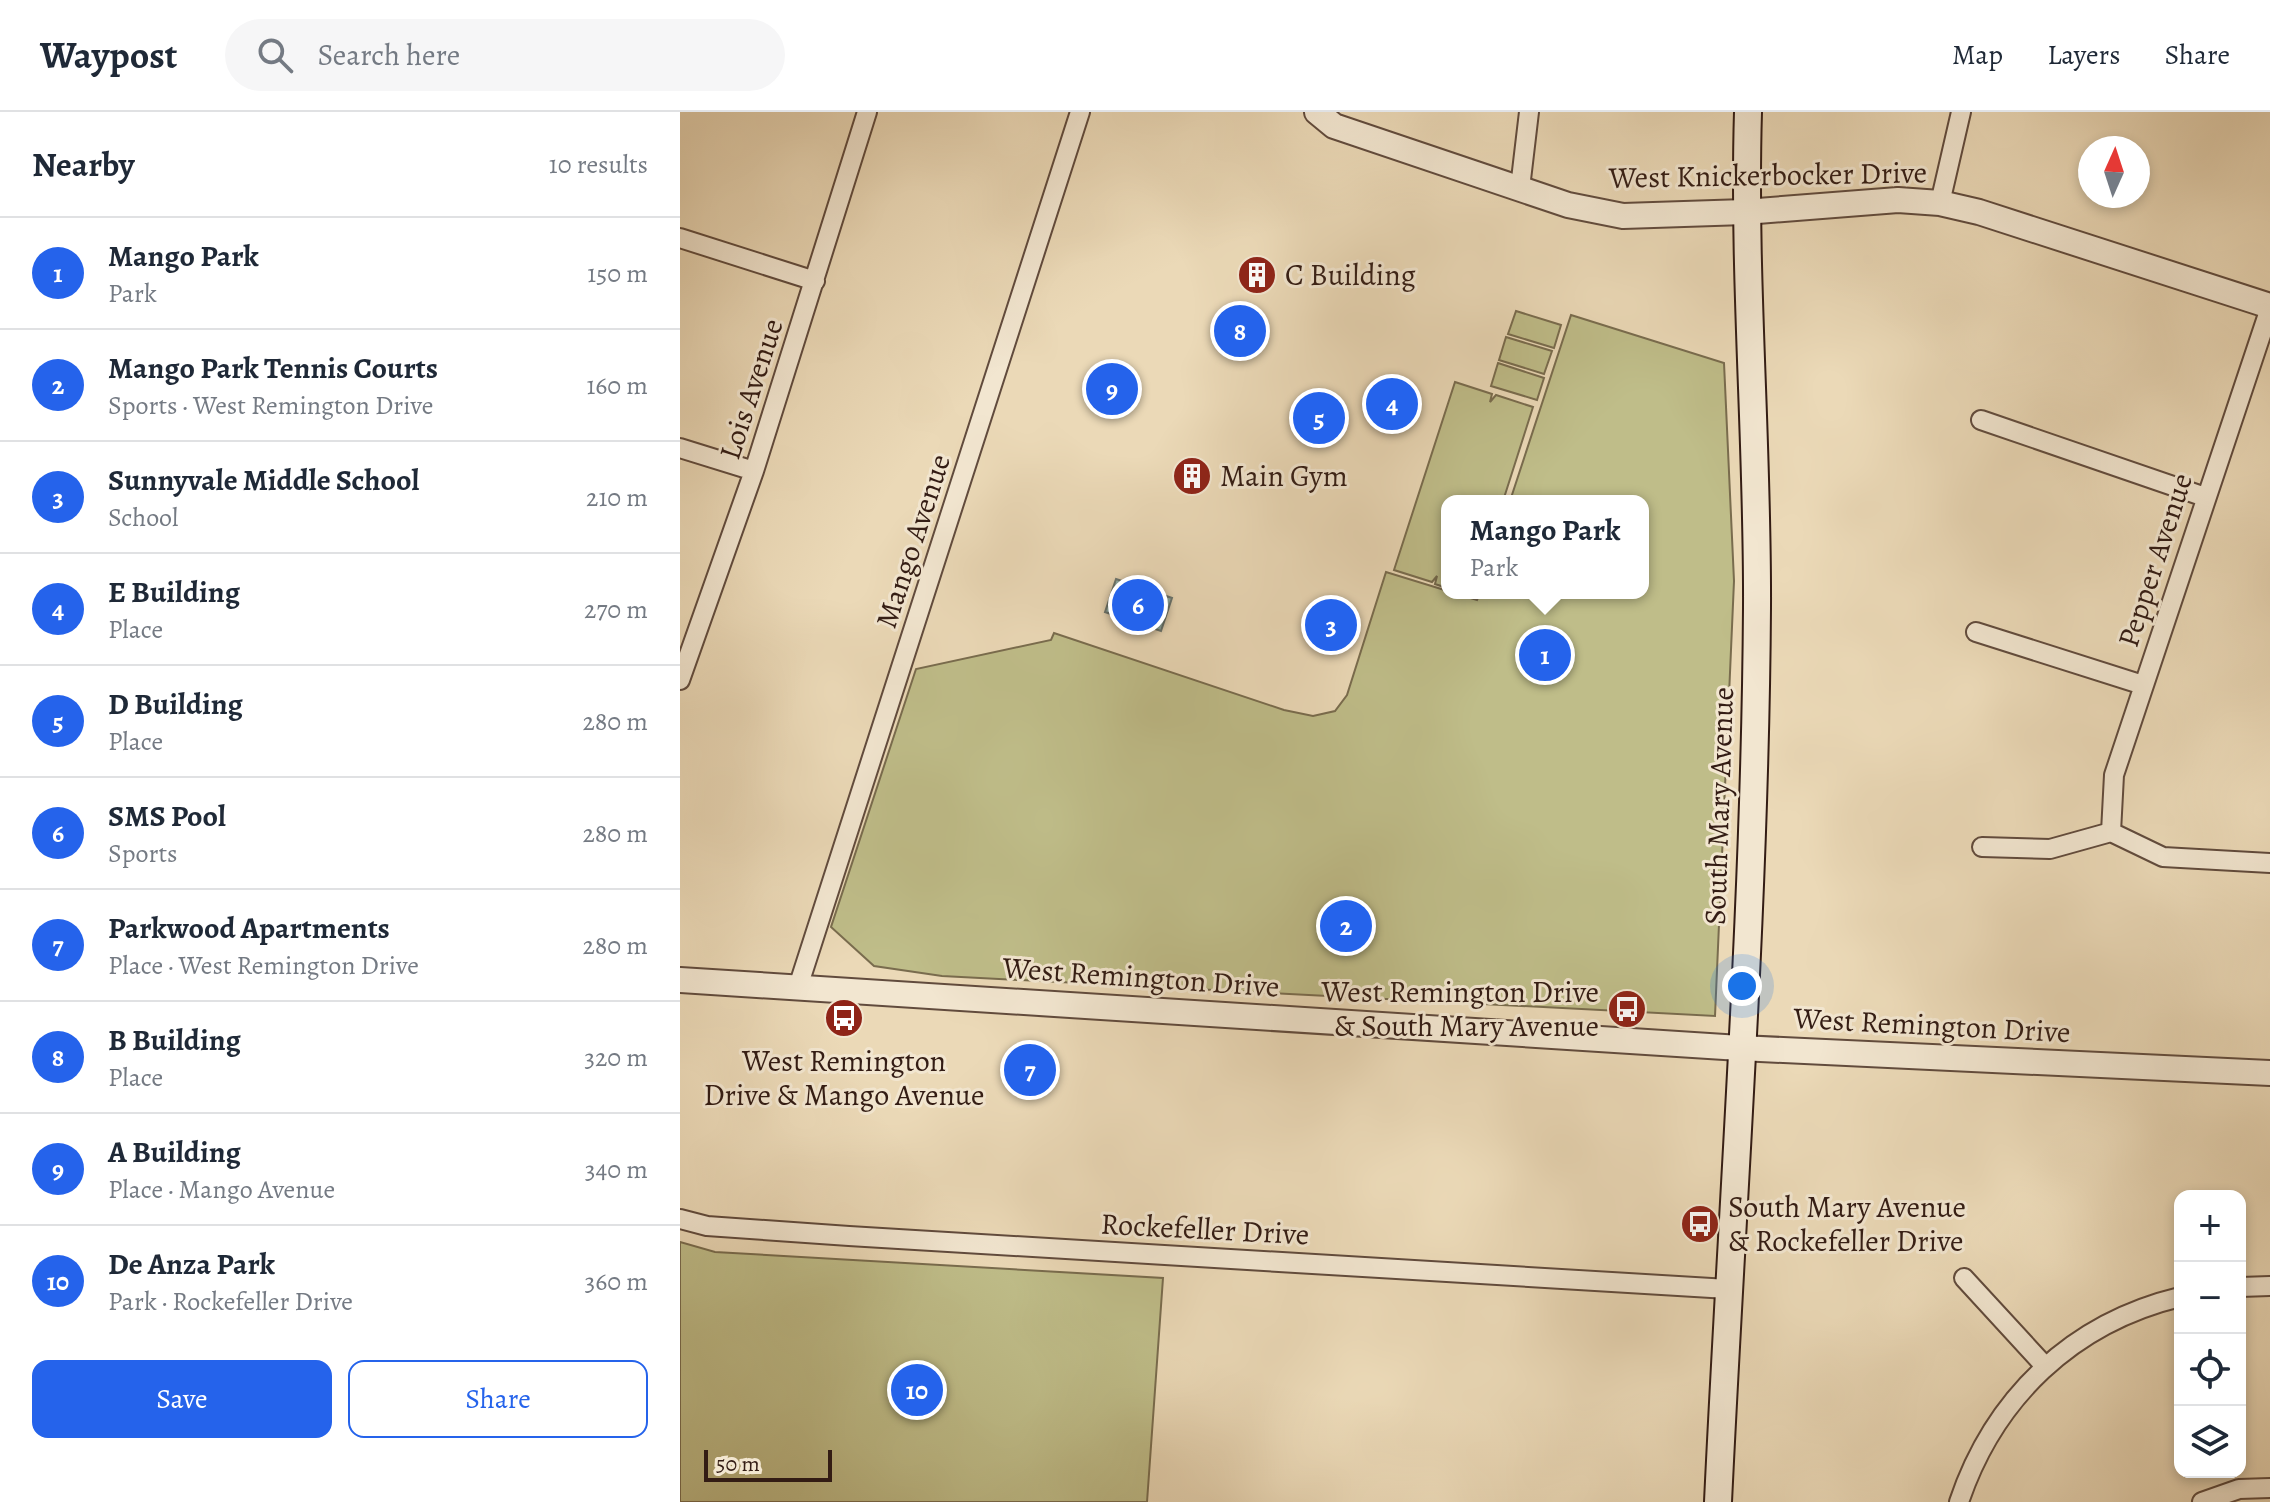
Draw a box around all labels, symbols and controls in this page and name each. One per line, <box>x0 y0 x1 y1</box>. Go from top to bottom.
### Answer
search box <box>225 19 785 91</box>
text: Waypost <box>40 29 177 81</box>
icon: search <box>253 33 297 77</box>
text: Search here <box>317 35 460 75</box>
text: Map <box>1952 36 2003 74</box>
text: Layers <box>2047 36 2120 74</box>
text: Share <box>2164 36 2230 74</box>
north arrow <box>2078 136 2150 208</box>
text: Nearby <box>32 141 135 188</box>
text: 10 results <box>549 147 648 182</box>
street label: West Knickerbocker Drive <box>1608 152 1927 198</box>
text: Mango Park <box>108 236 259 276</box>
building icon: C Building <box>1236 254 1278 296</box>
place label: C Building <box>1285 255 1416 295</box>
text: 1 <box>53 256 63 291</box>
text: 150 m <box>587 256 648 291</box>
text: Park <box>108 276 157 311</box>
pin: 8 <box>1214 301 1266 361</box>
street label: Lois Avenue <box>709 313 793 465</box>
text: Mango Park Tennis Courts <box>108 348 438 388</box>
pin: 9 <box>1086 359 1138 419</box>
text: 2 <box>52 368 64 403</box>
text: 160 m <box>586 368 648 403</box>
pin: 4 <box>1366 374 1418 434</box>
text: Sports · West Remington Drive <box>108 388 433 423</box>
pin: 5 <box>1293 388 1345 448</box>
street label: Mango Avenue <box>866 449 960 633</box>
building icon: Main Gym <box>1171 455 1213 497</box>
place label: Main Gym <box>1220 456 1348 496</box>
text: Sunnyvale Middle School <box>108 460 419 500</box>
street label: Pepper Avenue <box>2108 468 2202 652</box>
text: 3 <box>52 480 64 515</box>
text: 210 m <box>586 480 648 515</box>
popup <box>1441 495 1649 599</box>
text: School <box>108 500 178 535</box>
text: Mango Park <box>1470 510 1620 550</box>
text: Park <box>1470 550 1518 585</box>
text: E Building <box>108 572 240 612</box>
pin: 6 <box>1112 575 1164 635</box>
text: 4 <box>52 592 64 627</box>
text: 270 m <box>584 592 648 627</box>
pin: 3 <box>1305 595 1357 655</box>
text: Place <box>108 612 163 647</box>
pin: 1 <box>1519 625 1571 685</box>
text: D Building <box>108 684 243 724</box>
street label: South Mary Avenue <box>1695 686 1743 926</box>
text: 5 <box>52 704 64 739</box>
text: 280 m <box>582 704 648 739</box>
text: Place <box>108 724 163 759</box>
text: SMS Pool <box>108 796 226 836</box>
text: 6 <box>52 816 64 851</box>
text: 280 m <box>582 816 648 851</box>
text: Sports <box>108 836 177 871</box>
pin: 2 <box>1320 896 1372 956</box>
text: Parkwood Apartments <box>108 908 390 948</box>
text: 7 <box>52 928 64 963</box>
text: 280 m <box>582 928 648 963</box>
street label: West Remington Drive <box>1000 947 1281 1007</box>
text: Place · West Remington Drive <box>108 948 419 983</box>
your location <box>1722 966 1762 1006</box>
place label: West Remington Drive & South Mary Avenue <box>1321 972 1599 1046</box>
bus stop icon: West Remington Drive & South Mary Avenue <box>1606 988 1648 1030</box>
bus stop icon: West Remington Drive & Mango Avenue <box>823 997 865 1039</box>
street label: West Remington Drive <box>1791 998 2072 1052</box>
text: B Building <box>108 1020 241 1060</box>
text: 8 <box>52 1040 64 1075</box>
text: 320 m <box>584 1040 648 1075</box>
pin: 7 <box>1004 1040 1056 1100</box>
place label: West Remington Drive & Mango Avenue <box>703 1041 985 1115</box>
text: Place <box>108 1060 163 1095</box>
text: A Building <box>108 1132 241 1172</box>
text: 9 <box>52 1152 64 1187</box>
text: 340 m <box>585 1152 648 1187</box>
text: Place · Mango Avenue <box>108 1172 335 1207</box>
place label: South Mary Avenue & Rockefeller Drive <box>1728 1187 1966 1261</box>
map controls <box>2174 1190 2246 1478</box>
button: + <box>2174 1190 2246 1262</box>
bus stop icon: South Mary Avenue & Rockefeller Drive <box>1679 1203 1721 1245</box>
street label: Rockefeller Drive <box>1100 1204 1310 1254</box>
text: De Anza Park <box>108 1244 275 1284</box>
button: − <box>2174 1262 2246 1334</box>
text: 10 <box>47 1264 69 1299</box>
text: 360 m <box>585 1264 648 1299</box>
text: Park · Rockefeller Drive <box>108 1284 353 1319</box>
button: locate <box>2174 1334 2246 1406</box>
button: Save <box>32 1360 332 1438</box>
button: Share <box>348 1360 648 1438</box>
pin: 10 <box>891 1360 943 1420</box>
button: layers <box>2174 1406 2246 1478</box>
scale bar <box>704 1446 832 1482</box>
text: 50 m <box>716 1449 760 1479</box>

